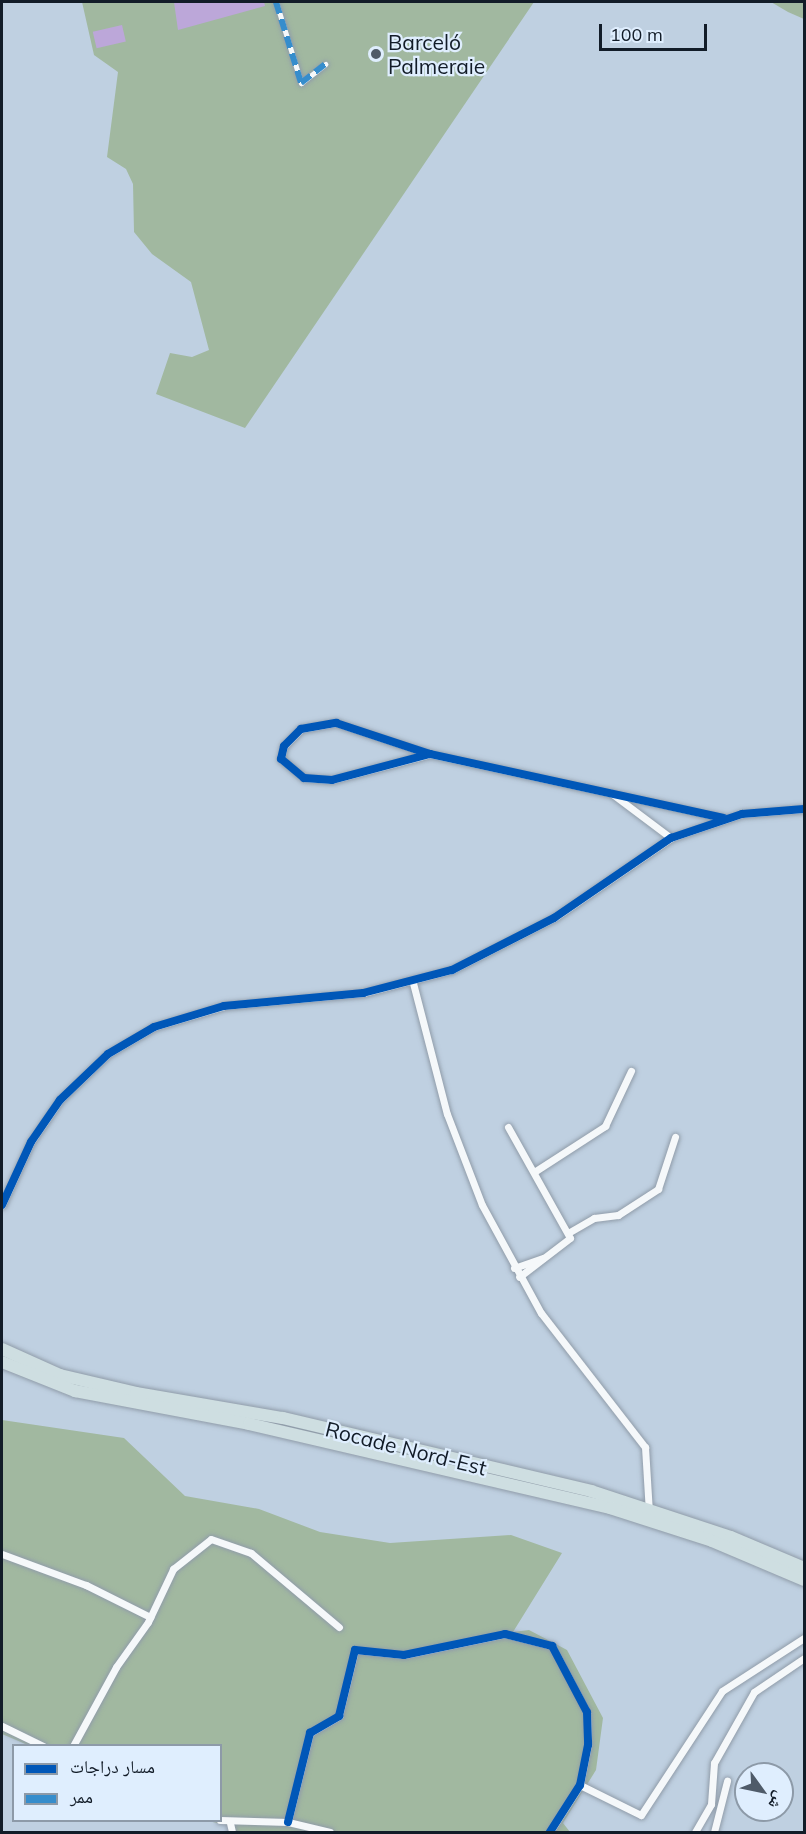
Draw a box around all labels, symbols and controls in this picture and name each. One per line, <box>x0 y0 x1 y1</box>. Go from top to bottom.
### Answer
scale bar <box>602 12 710 50</box>
text: 100 m <box>610 23 663 46</box>
place label: Barceló Palmeraie <box>388 29 485 79</box>
marker: Barceló Palmeraie <box>369 47 383 61</box>
street label: Rocade Nord-Est <box>323 1416 489 1480</box>
legend <box>12 1744 222 1822</box>
text: مسار دراجات <box>70 1755 155 1778</box>
north arrow <box>734 1762 794 1822</box>
text: ممر <box>70 1785 93 1808</box>
text: ش <box>764 1788 790 1813</box>

